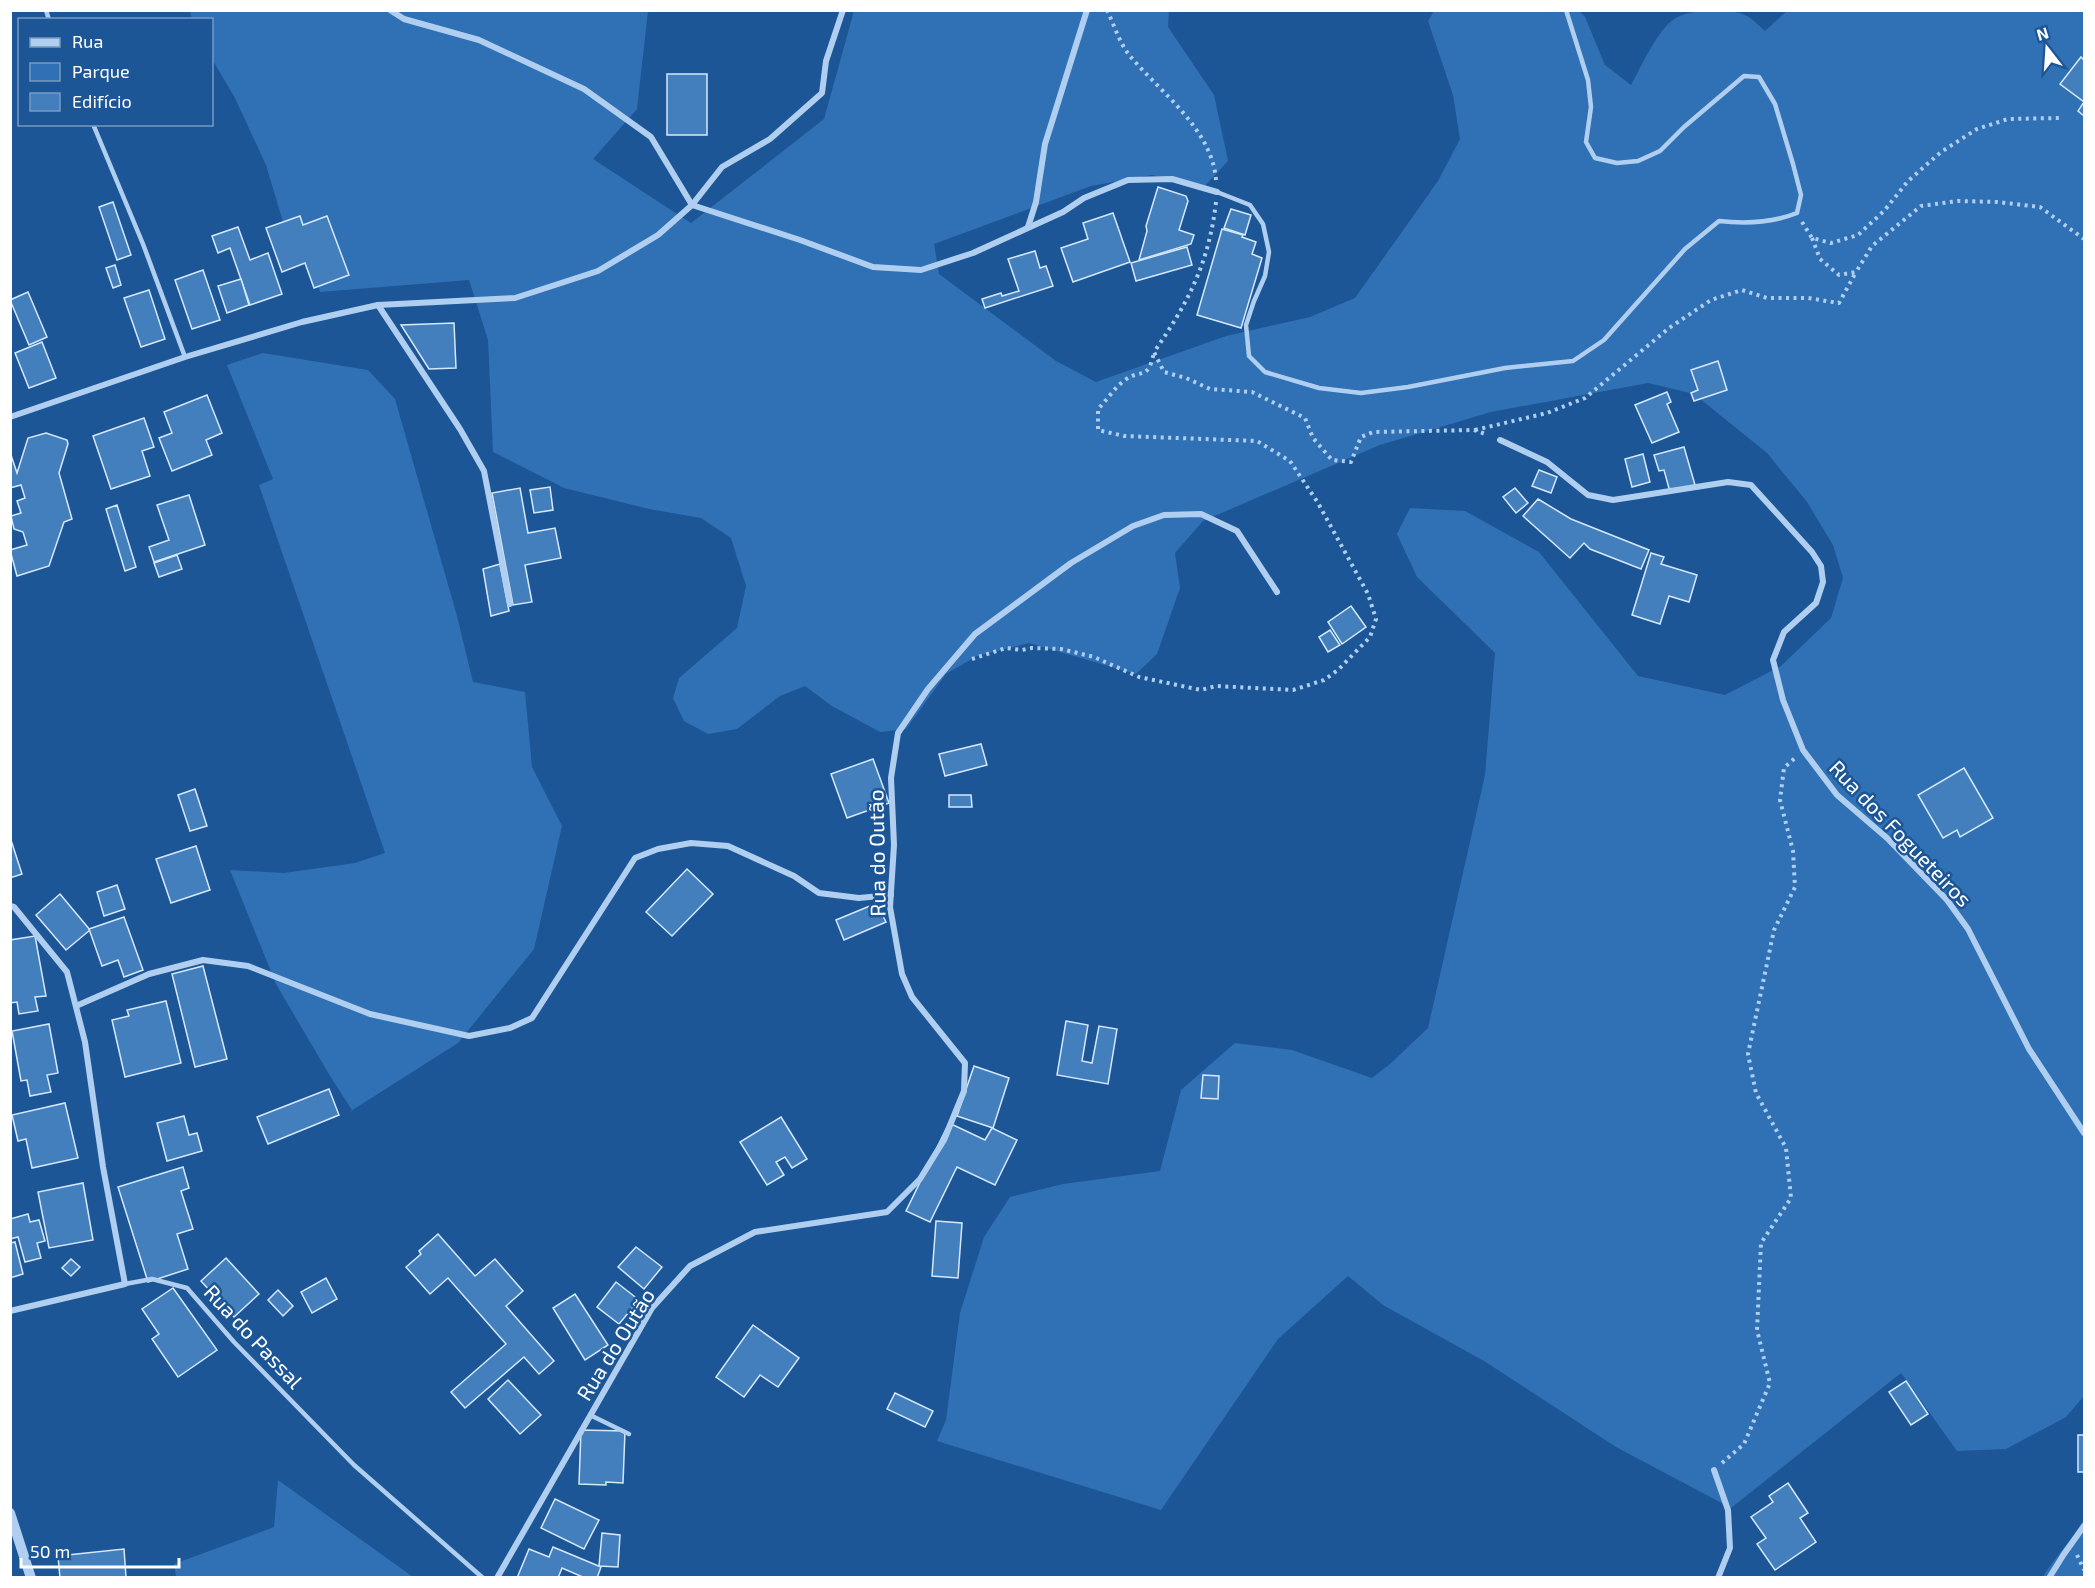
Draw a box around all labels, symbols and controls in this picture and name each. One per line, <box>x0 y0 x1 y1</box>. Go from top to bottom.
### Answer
legend <box>18 18 213 126</box>
north arrow <box>2017 18 2077 78</box>
text: N <box>2034 22 2051 44</box>
text: Rua <box>72 30 103 52</box>
text: Parque <box>72 60 130 82</box>
text: Edifício <box>72 90 132 112</box>
street label: Rua dos Fogueteiros <box>1825 755 1977 911</box>
street label: Rua do Outão <box>862 789 890 917</box>
street label: Rua do Passal <box>200 1279 309 1394</box>
street label: Rua do Outão <box>571 1283 659 1405</box>
scale bar <box>21 1531 178 1569</box>
text: 50 m <box>30 1540 70 1562</box>

